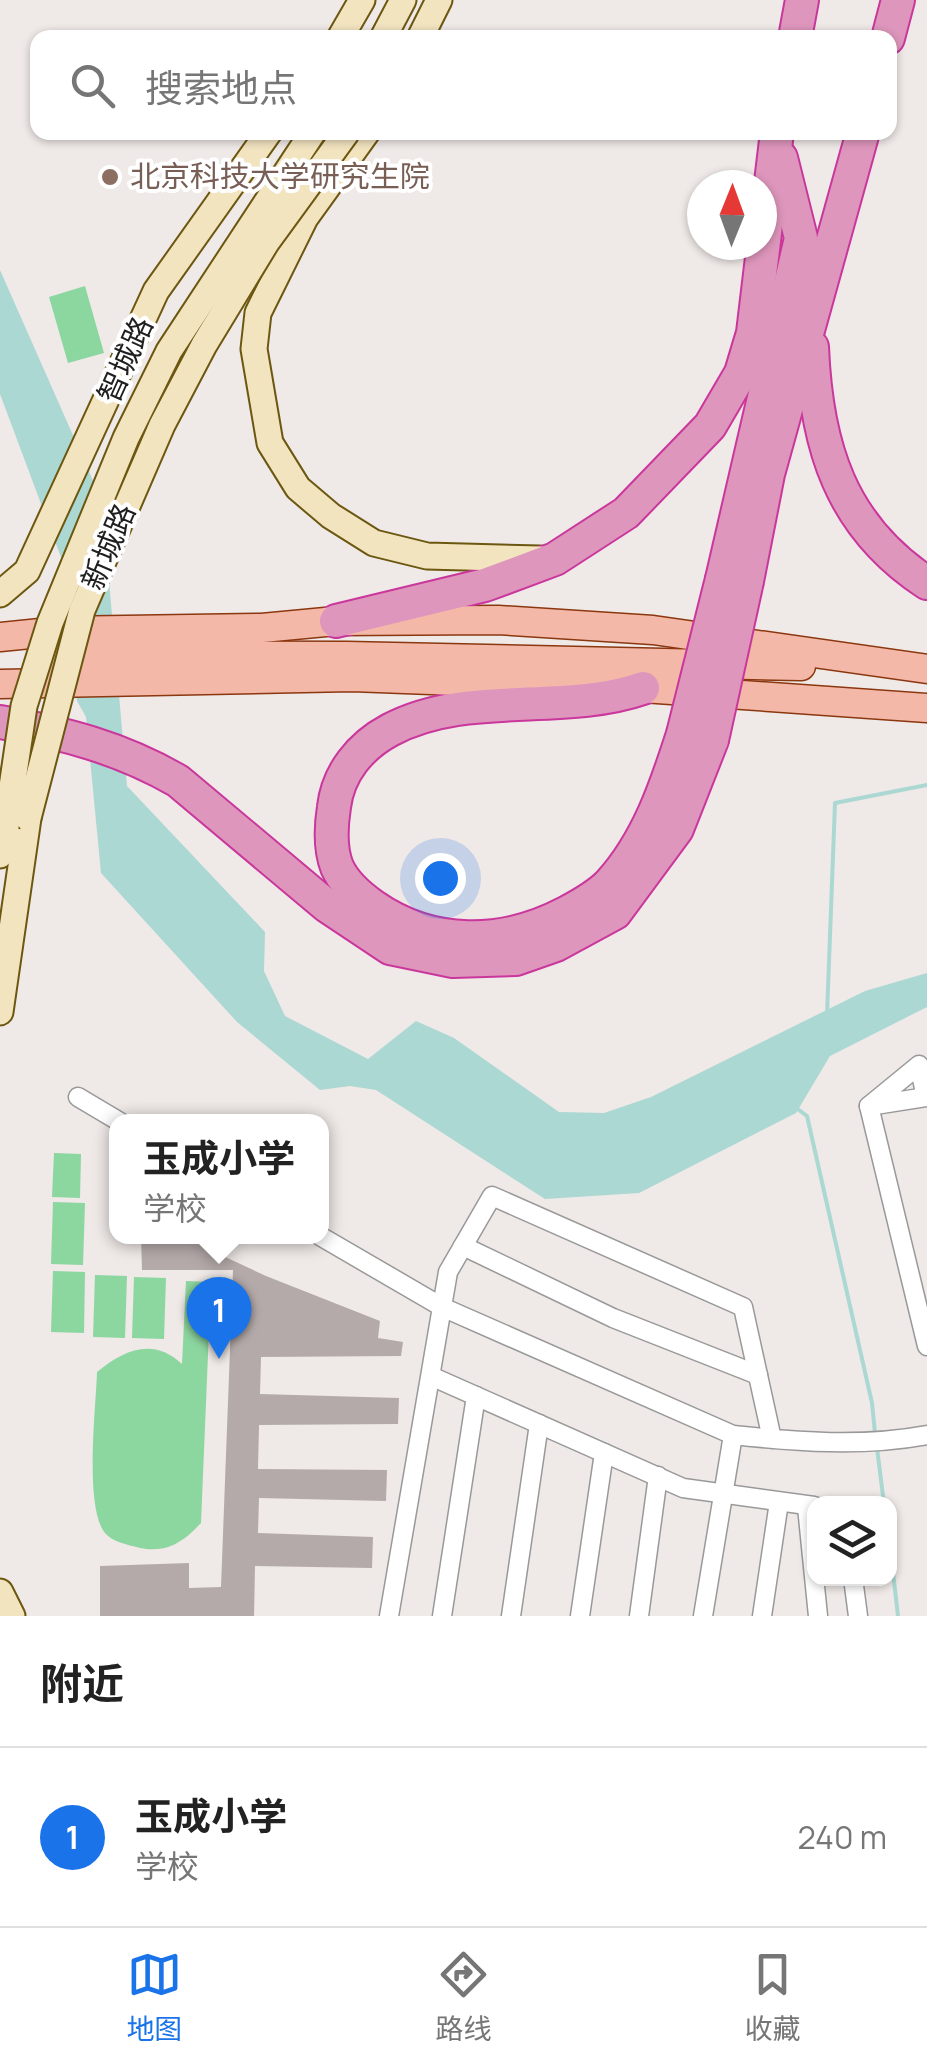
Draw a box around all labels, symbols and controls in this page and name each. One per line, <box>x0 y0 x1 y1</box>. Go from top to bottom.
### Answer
search box <box>30 30 897 140</box>
icon: search <box>65 58 120 113</box>
text: 搜索地点 <box>145 61 297 113</box>
place label: 北京科技大学研究生院 <box>130 155 430 196</box>
marker: 北京科技大学研究生院 <box>99 166 121 188</box>
north arrow <box>687 170 777 260</box>
street label: 智城路 <box>88 310 162 409</box>
street label: 新城路 <box>71 497 144 596</box>
your location <box>415 853 466 904</box>
popup <box>109 1114 329 1244</box>
text: 玉成小学 <box>143 1131 295 1183</box>
text: 学校 <box>143 1186 207 1230</box>
pin: 1 <box>186 1276 252 1359</box>
map controls <box>807 1496 897 1586</box>
button: layers <box>807 1496 897 1586</box>
text: 附近 <box>40 1654 124 1712</box>
text: 玉成小学 <box>135 1789 287 1841</box>
text: 1 <box>65 1815 80 1859</box>
text: 240 m <box>797 1815 887 1859</box>
text: 学校 <box>135 1844 199 1888</box>
tab: 地图 <box>126 1947 183 2047</box>
tab: 路线 <box>435 1947 492 2047</box>
tab: 收藏 <box>744 1947 801 2047</box>

